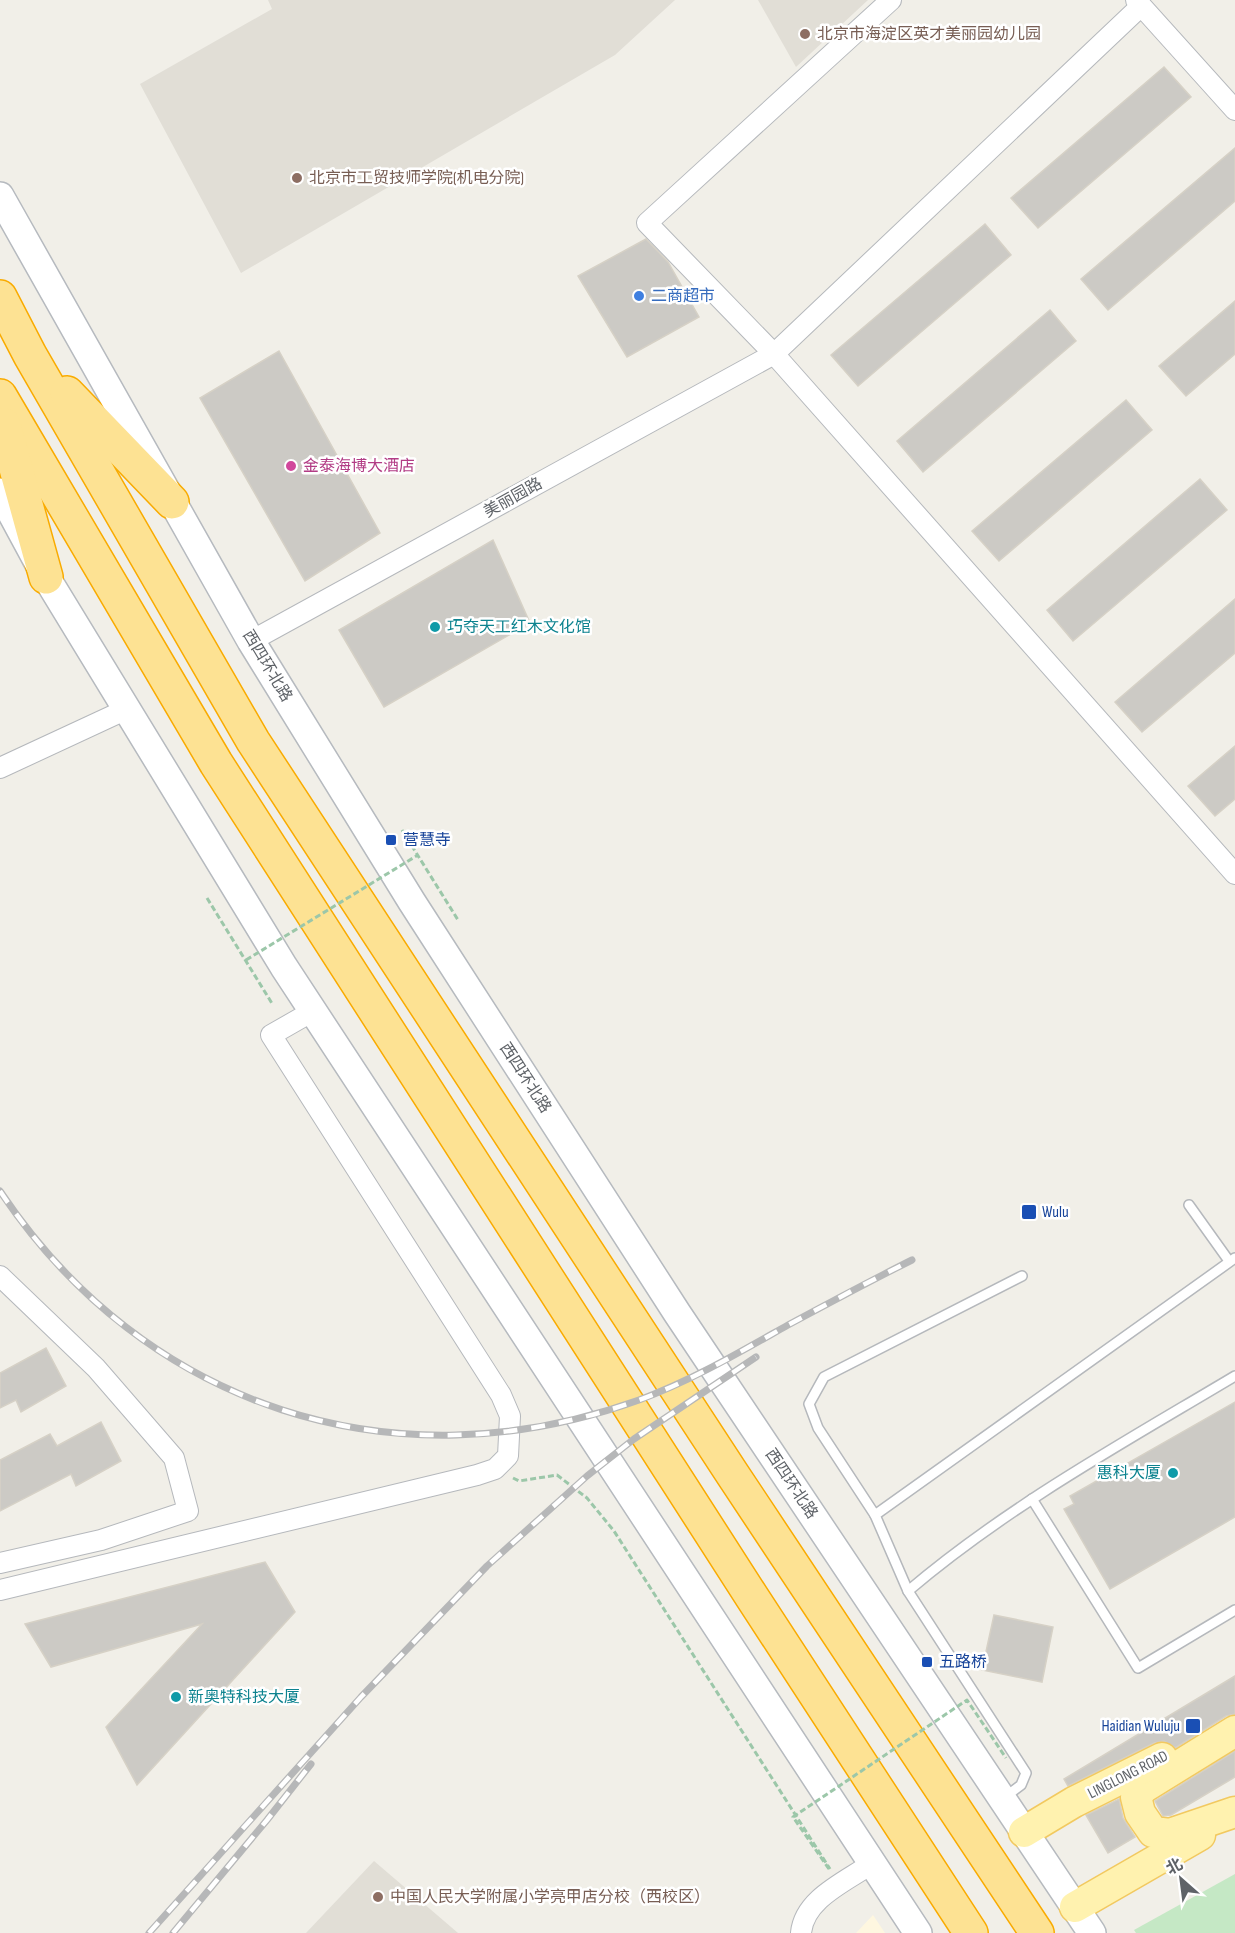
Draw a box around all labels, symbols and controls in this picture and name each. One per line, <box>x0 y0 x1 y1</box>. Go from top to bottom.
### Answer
place label: 北京市海淀区英才美丽园幼儿园 <box>817 25 1041 44</box>
marker: 北京市海淀区英才美丽园幼儿园 <box>798 27 812 41</box>
place label: 北京市工贸技师学院(机电分院) <box>309 169 524 188</box>
marker: 北京市工贸技师学院(机电分院) <box>290 171 304 185</box>
place label: 二商超市 <box>651 287 715 306</box>
marker: 二商超市 <box>632 289 646 303</box>
place label: 金泰海博大酒店 <box>303 457 415 476</box>
marker: 金泰海博大酒店 <box>284 459 298 473</box>
street label: 美丽园路 <box>480 474 546 522</box>
place label: 巧夺天工红木文化馆 <box>447 618 591 637</box>
marker: 巧夺天工红木文化馆 <box>428 620 442 634</box>
street label: 西四环北路 <box>238 627 296 705</box>
place label: 营慧寺 <box>403 831 451 850</box>
marker: 营慧寺 <box>384 833 398 847</box>
street label: 西四环北路 <box>495 1039 555 1117</box>
marker: Wulu <box>1020 1203 1038 1221</box>
place label: Wulu <box>1042 1203 1069 1222</box>
street label: 西四环北路 <box>761 1446 821 1522</box>
place label: 惠科大厦 <box>1097 1464 1161 1483</box>
marker: 惠科大厦 <box>1166 1466 1180 1480</box>
place label: 五路桥 <box>939 1653 987 1672</box>
marker: 五路桥 <box>920 1655 934 1669</box>
place label: 新奥特科技大厦 <box>188 1688 300 1707</box>
marker: 新奥特科技大厦 <box>169 1690 183 1704</box>
place label: Haidian Wuluju <box>1101 1717 1180 1736</box>
marker: Haidian Wuluju <box>1184 1717 1202 1735</box>
street label: LINGLONG ROAD <box>1085 1747 1171 1803</box>
north arrow <box>1151 1849 1211 1909</box>
text: 北 <box>1163 1855 1186 1879</box>
place label: 中国人民大学附属小学亮甲店分校（西校区） <box>390 1888 710 1907</box>
marker: 中国人民大学附属小学亮甲店分校（西校区） <box>371 1890 385 1904</box>

